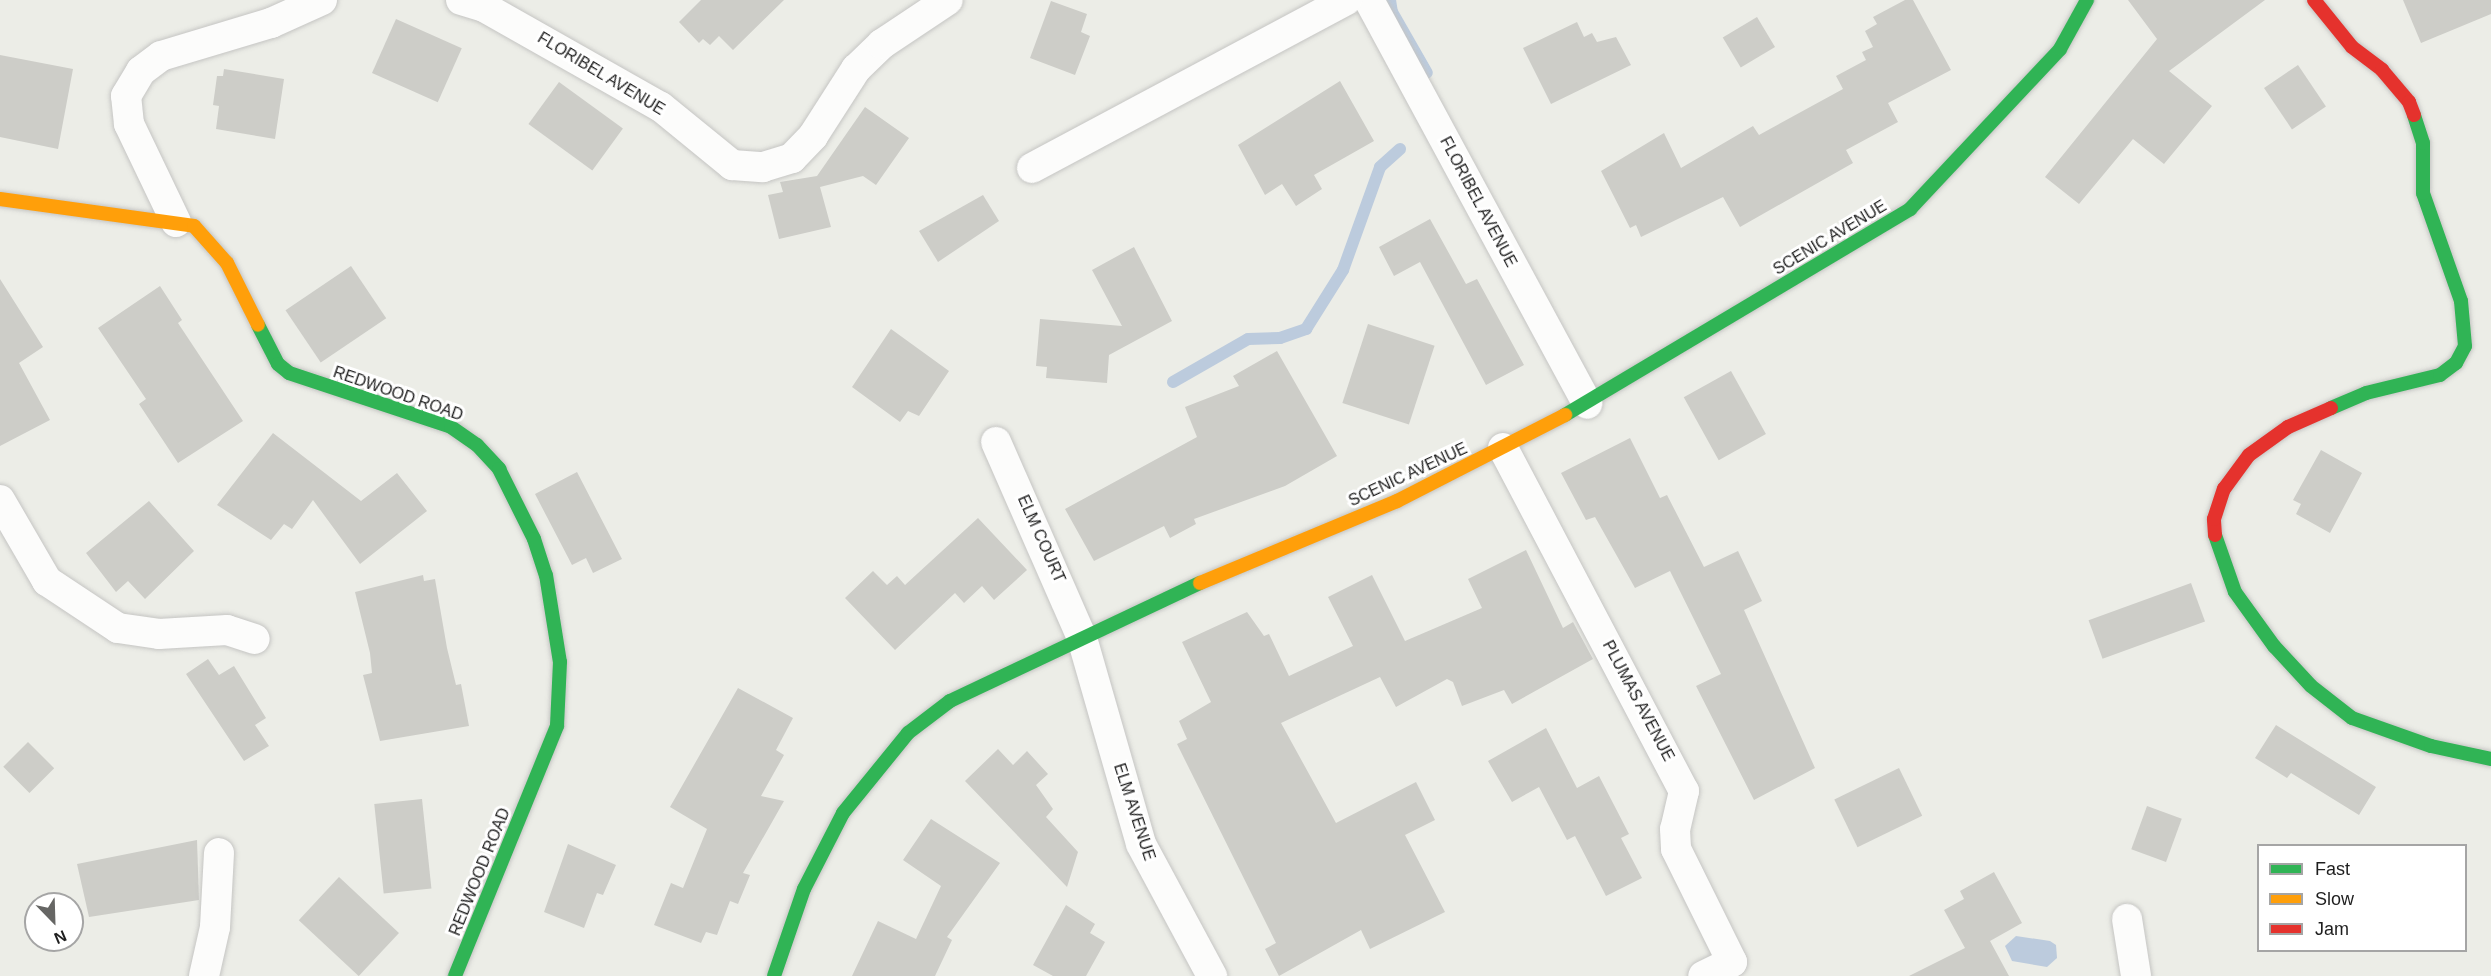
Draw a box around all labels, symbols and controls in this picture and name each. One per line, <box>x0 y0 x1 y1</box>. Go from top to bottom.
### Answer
street label: FLORIBEL AVENUE <box>533 28 669 120</box>
street label: FLORIBEL AVENUE <box>1435 133 1521 271</box>
street label: SCENIC AVENUE <box>1770 196 1890 280</box>
street label: REDWOOD ROAD <box>331 363 465 425</box>
street label: SCENIC AVENUE <box>1345 439 1471 511</box>
street label: ELM COURT <box>1013 492 1069 586</box>
street label: PLUMAS AVENUE <box>1598 637 1678 765</box>
street label: ELM AVENUE <box>1109 761 1159 863</box>
street label: REDWOOD ROAD <box>446 805 514 939</box>
legend <box>2257 844 2467 952</box>
text: Fast <box>2315 859 2350 879</box>
text: Slow <box>2315 889 2354 909</box>
north arrow <box>24 892 84 952</box>
text: Jam <box>2315 919 2349 939</box>
text: N <box>52 927 69 947</box>

